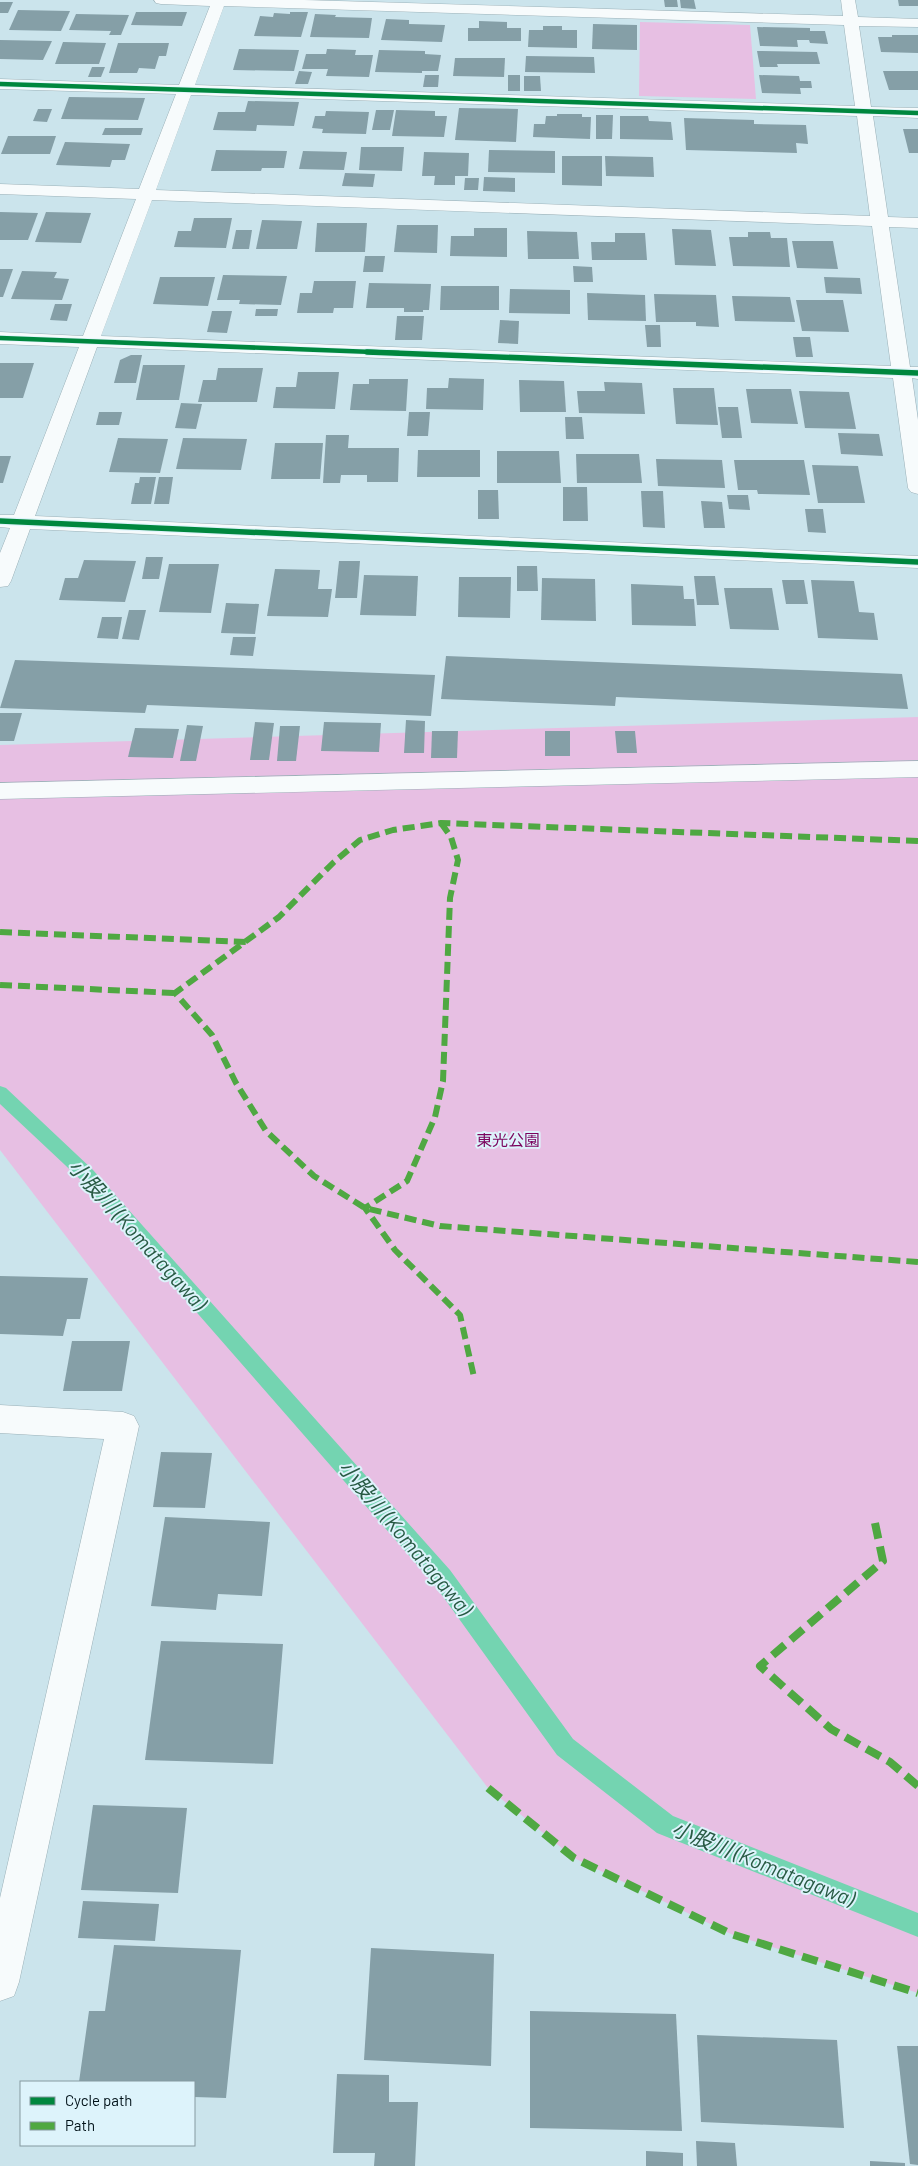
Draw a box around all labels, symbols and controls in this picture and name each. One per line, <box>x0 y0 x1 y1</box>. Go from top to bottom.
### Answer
park label: 東光公園 <box>476 1130 540 1149</box>
water label: 小股川 (Komatagawa) <box>64 1153 213 1315</box>
water label: 小股川 (Komatagawa) <box>334 1454 479 1620</box>
water label: 小股川 (Komatagawa) <box>669 1815 859 1911</box>
legend <box>20 2081 195 2146</box>
text: Cycle path <box>65 2091 132 2109</box>
text: Path <box>65 2116 95 2134</box>

